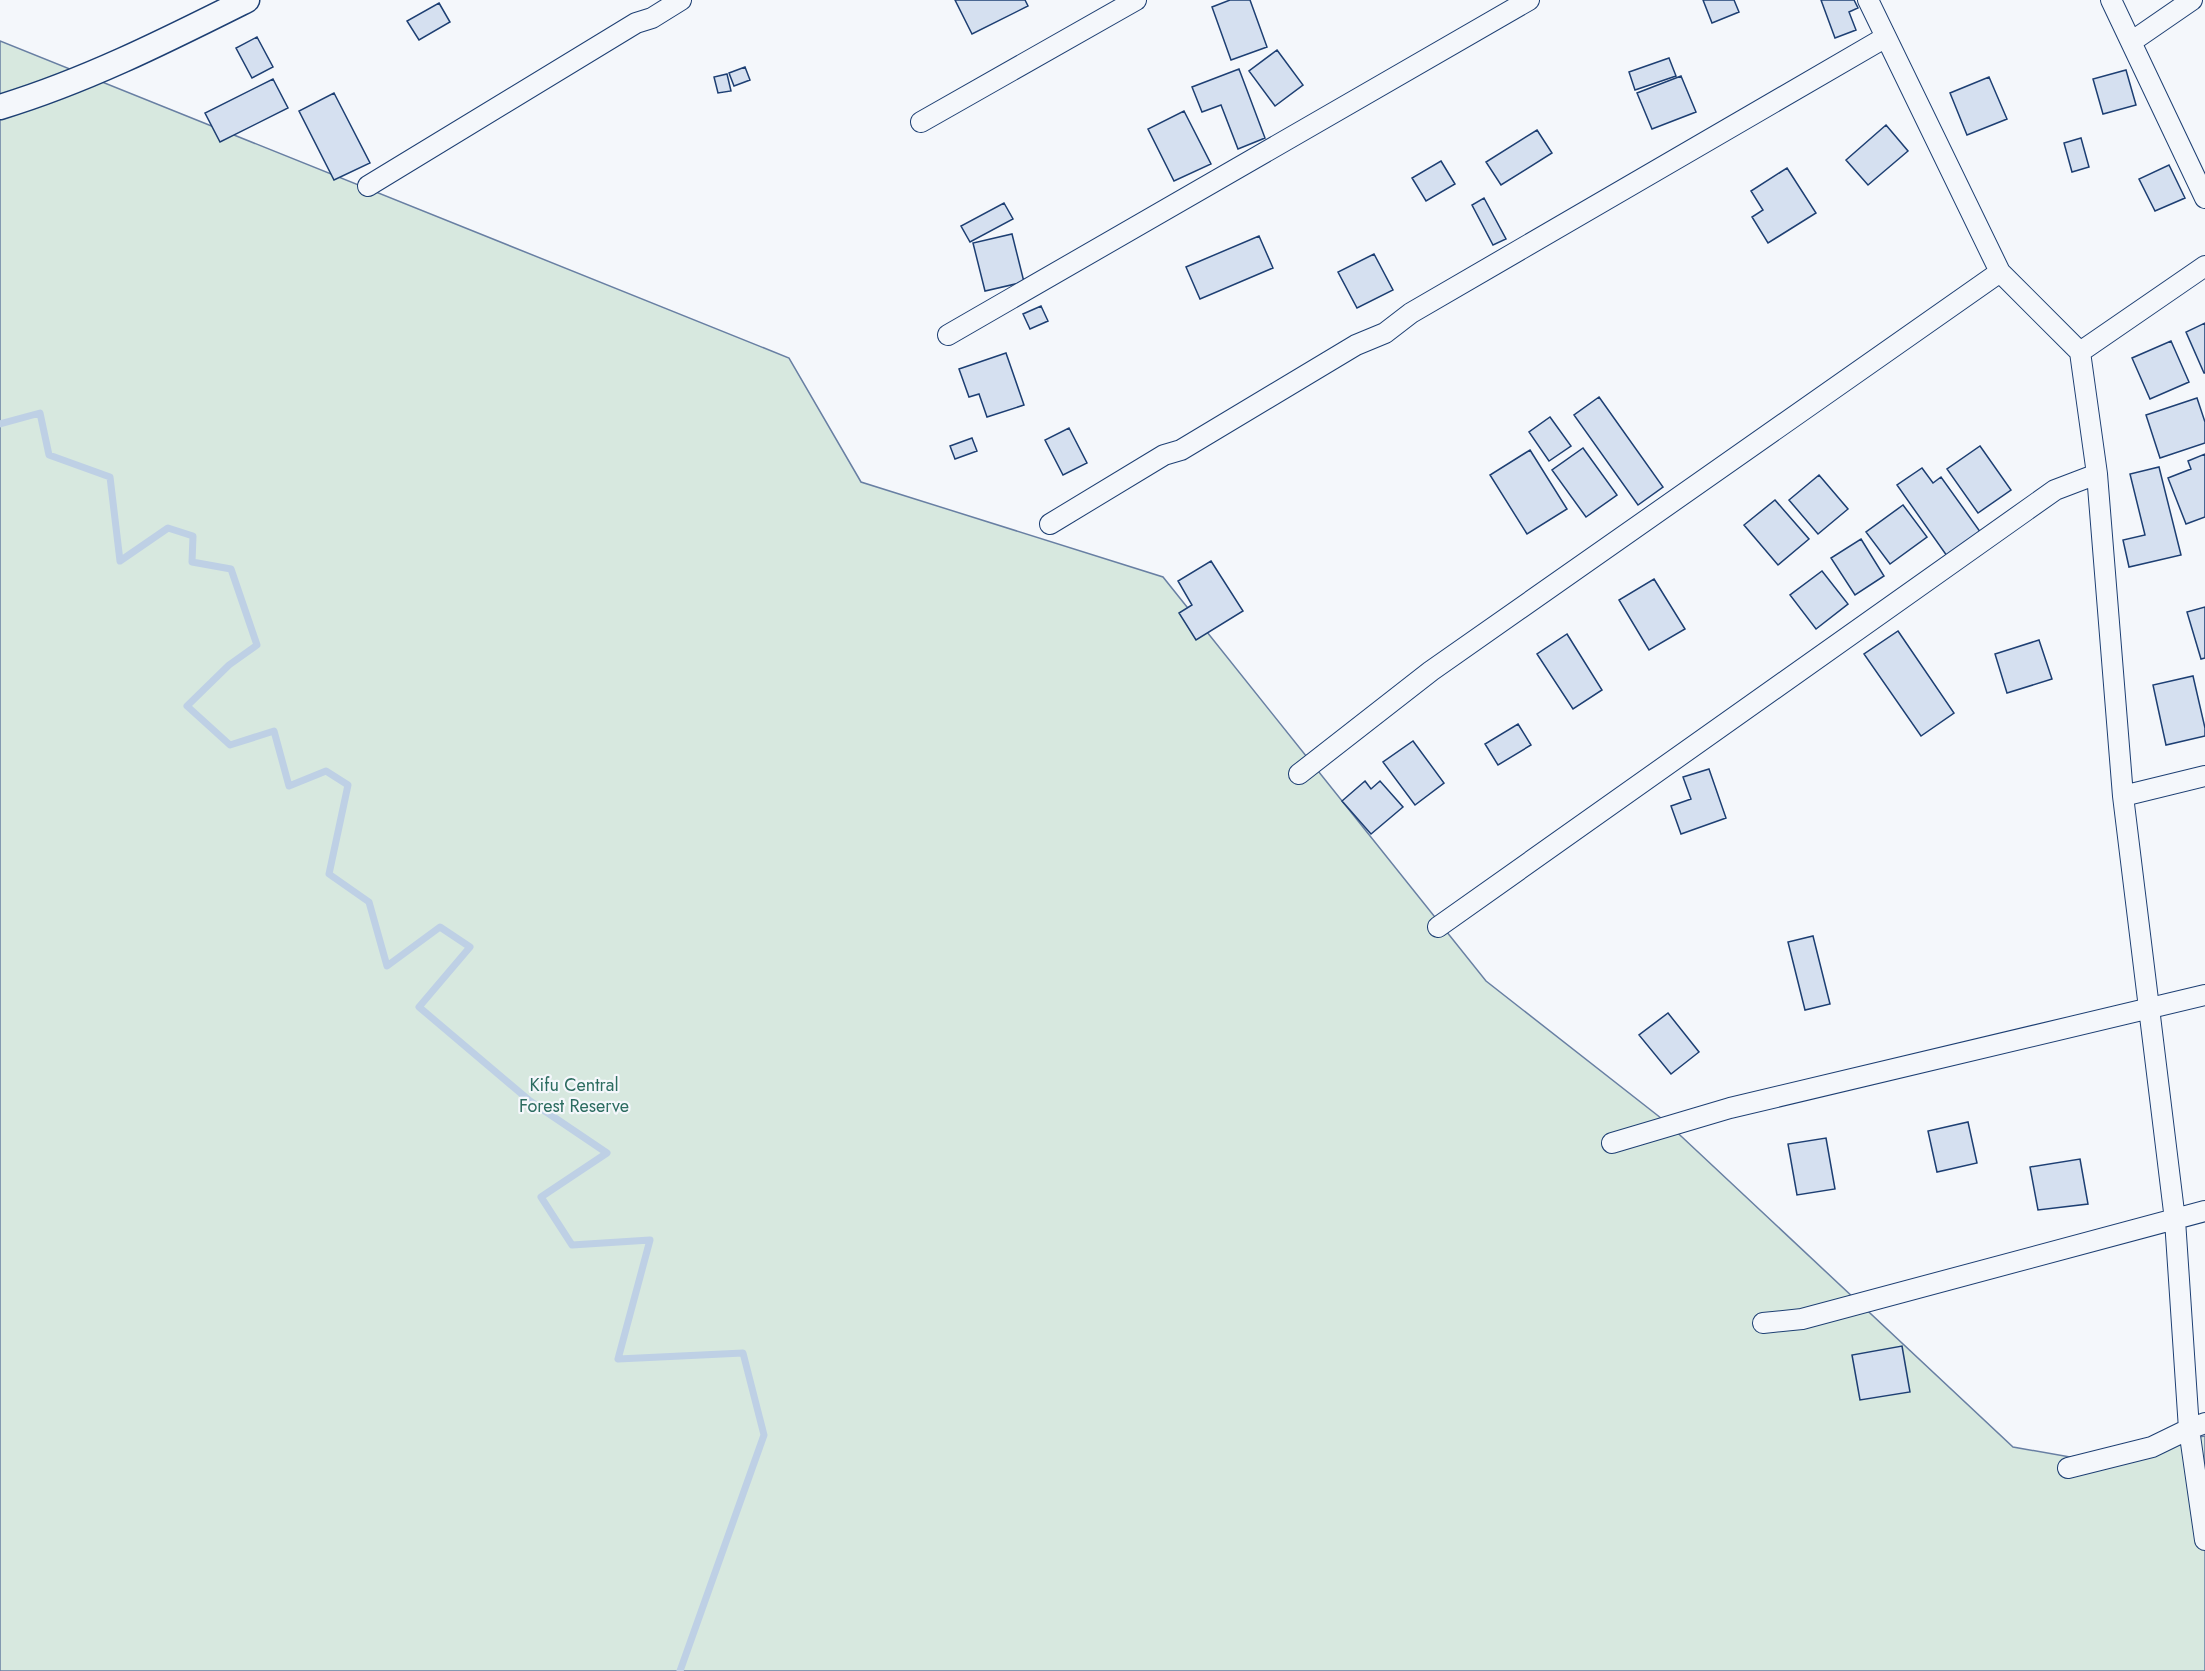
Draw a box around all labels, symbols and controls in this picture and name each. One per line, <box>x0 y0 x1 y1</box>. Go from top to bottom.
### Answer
park label: Kifu Central Forest Reserve <box>519 1072 629 1119</box>

